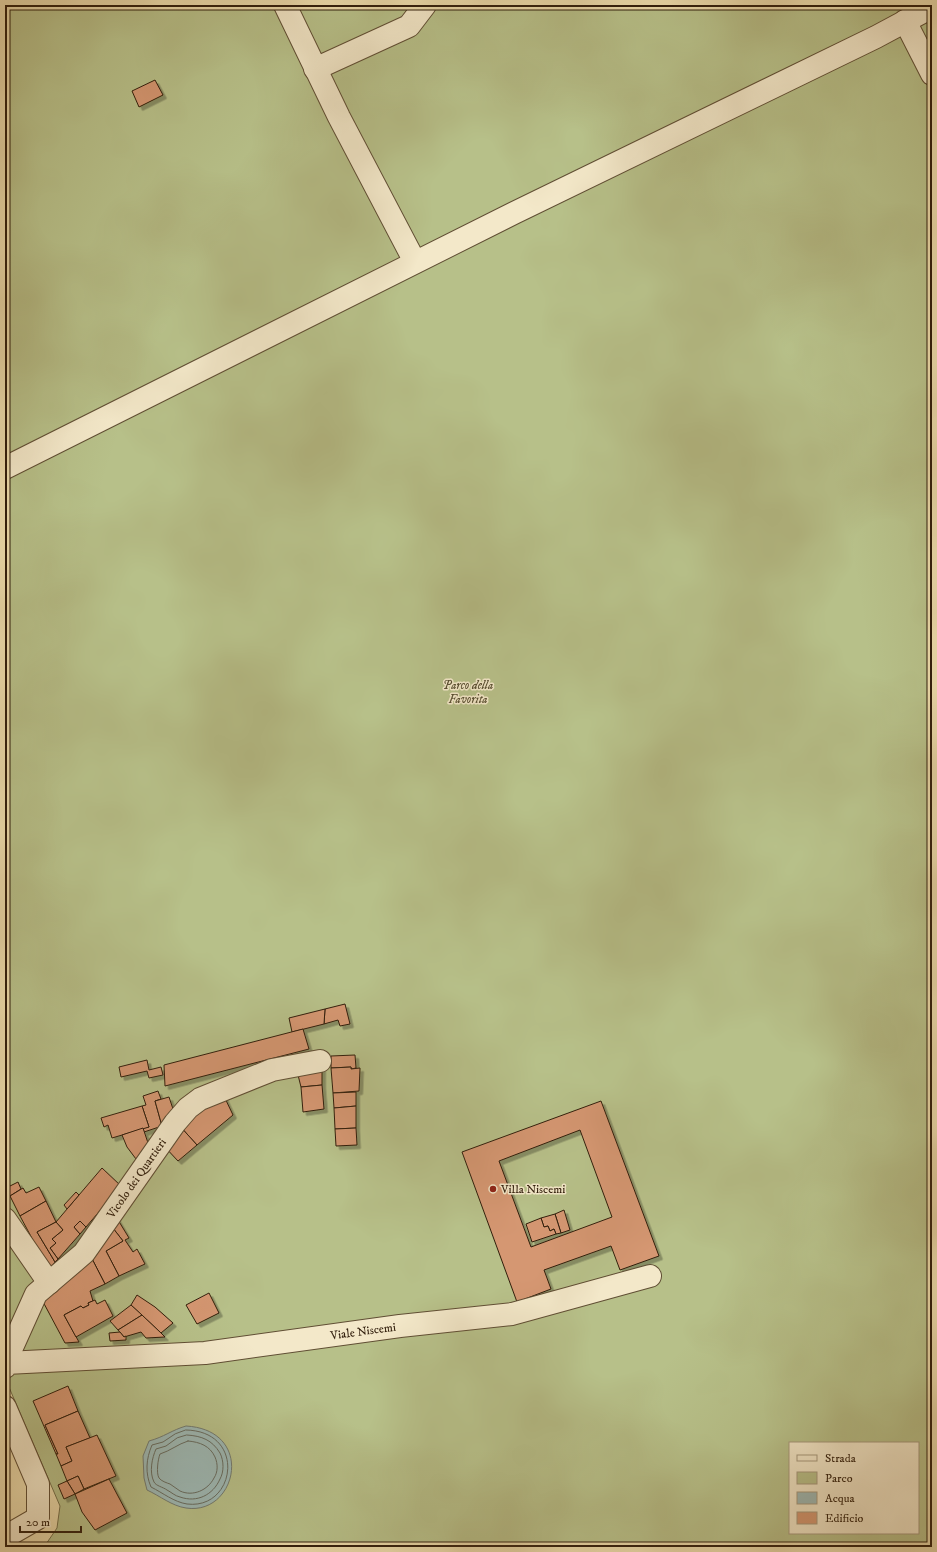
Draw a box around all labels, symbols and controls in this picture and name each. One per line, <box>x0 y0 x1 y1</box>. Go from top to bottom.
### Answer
park label: Parco della Favorita <box>443 678 493 707</box>
street label: Vicolo dei Quartieri <box>103 1135 169 1222</box>
place label: Villa Niscemi <box>500 1182 565 1197</box>
marker: Villa Niscemi <box>488 1184 498 1194</box>
street label: Viale Niscemi <box>329 1319 397 1343</box>
legend <box>789 1442 919 1534</box>
text: Strada <box>825 1451 857 1466</box>
text: Parco <box>825 1471 853 1486</box>
text: Acqua <box>825 1491 856 1506</box>
scale bar <box>20 1508 81 1534</box>
text: Edificio <box>825 1511 864 1526</box>
text: 20 m <box>26 1515 50 1530</box>

